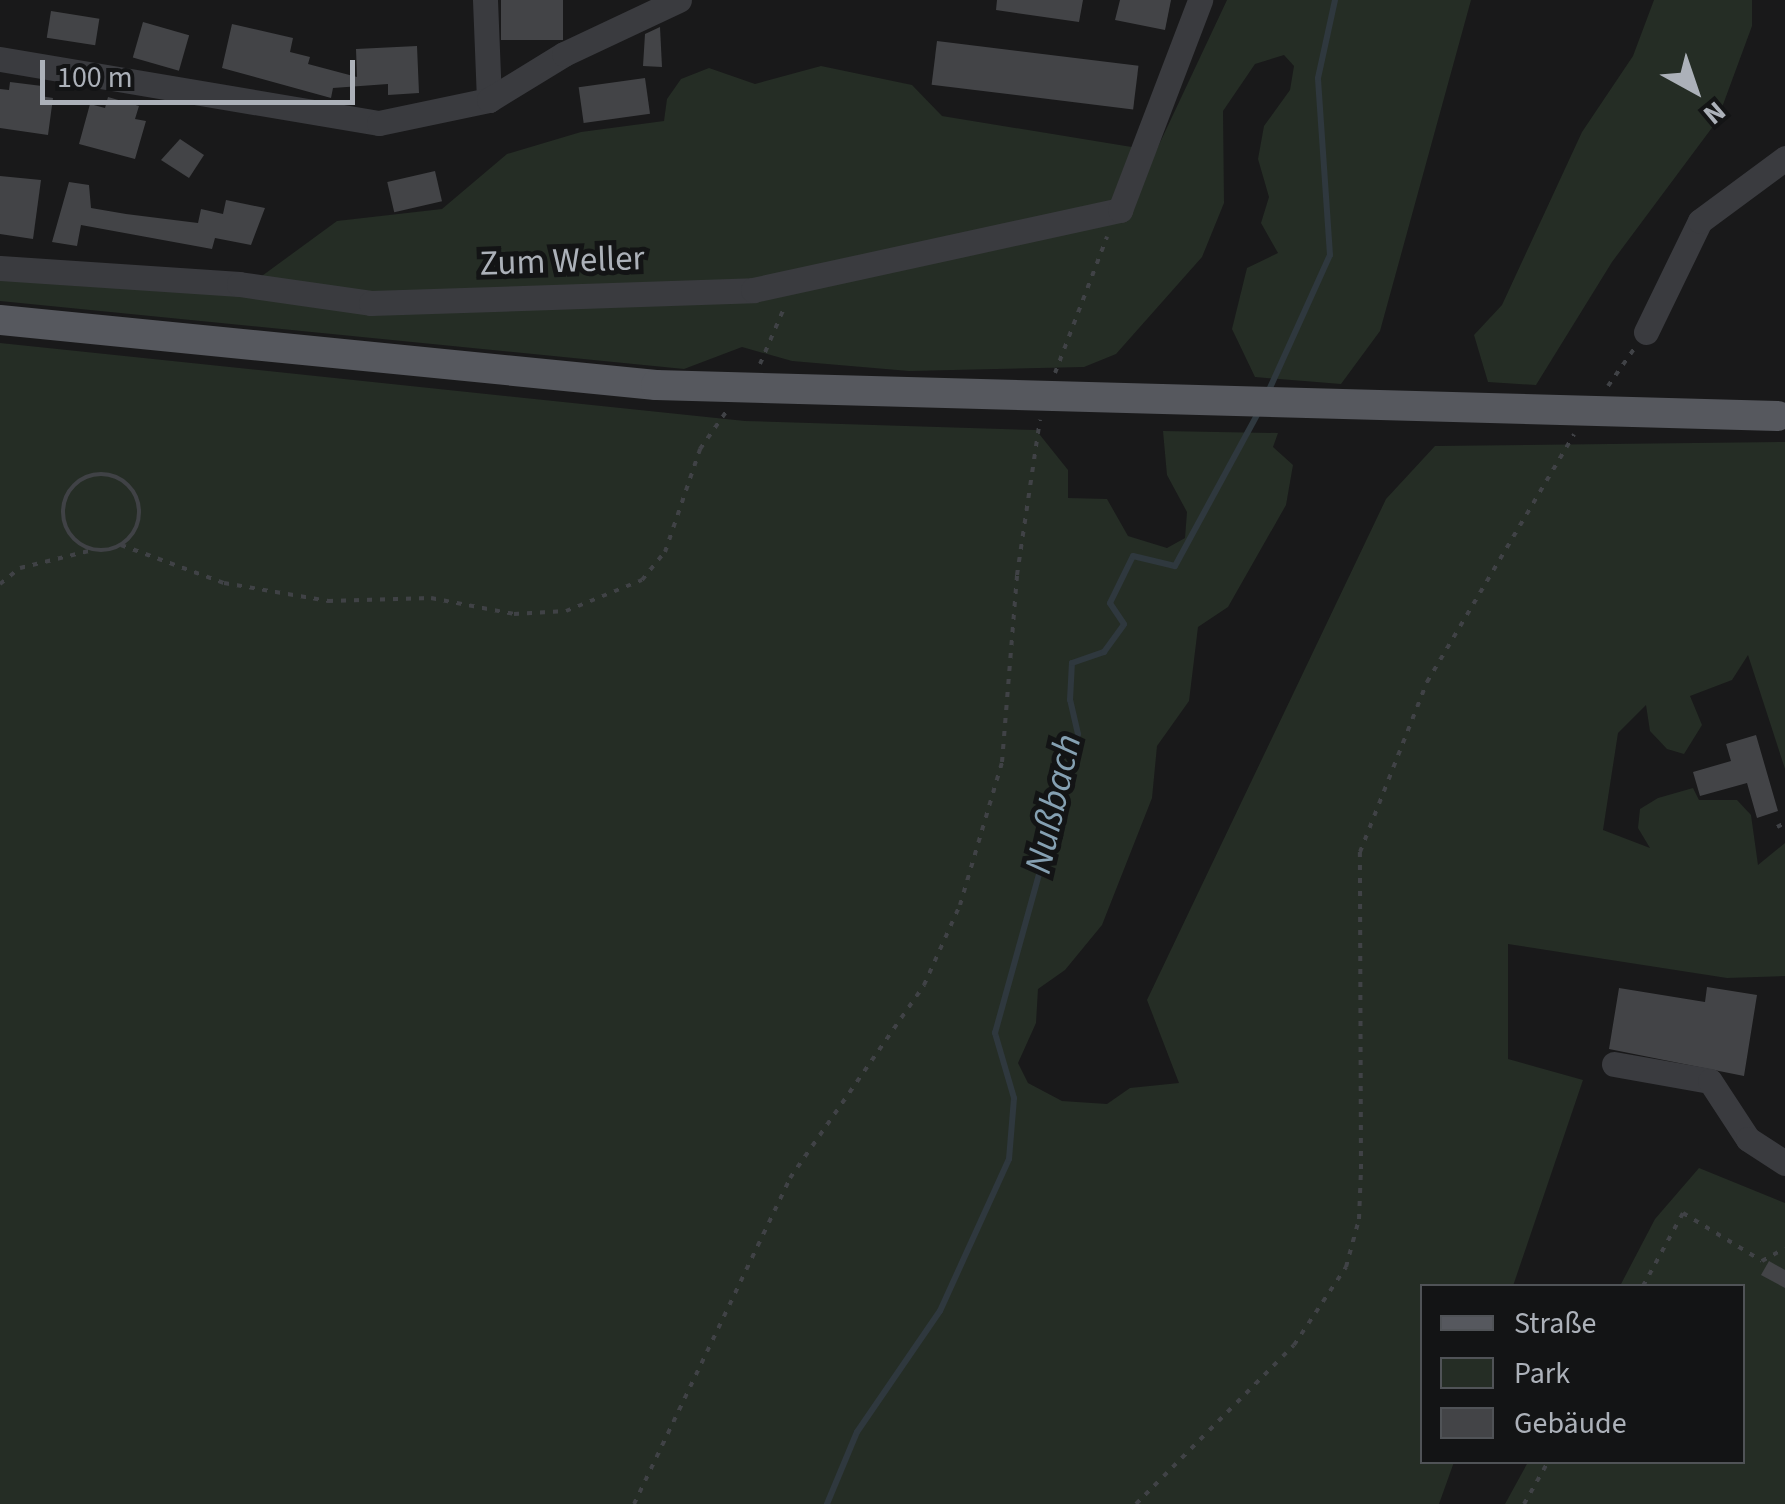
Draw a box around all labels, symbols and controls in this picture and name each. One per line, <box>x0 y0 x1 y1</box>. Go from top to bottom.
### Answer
scale bar <box>45 40 360 102</box>
north arrow <box>1645 40 1745 140</box>
text: 100 m <box>57 56 133 99</box>
text: N <box>1694 92 1734 134</box>
street label: Zum Weller <box>479 237 645 285</box>
water label: Nußbach <box>1016 730 1092 878</box>
legend <box>1420 1284 1745 1464</box>
text: Straße <box>1514 1302 1596 1345</box>
text: Park <box>1514 1352 1570 1395</box>
text: Gebäude <box>1514 1402 1627 1445</box>

